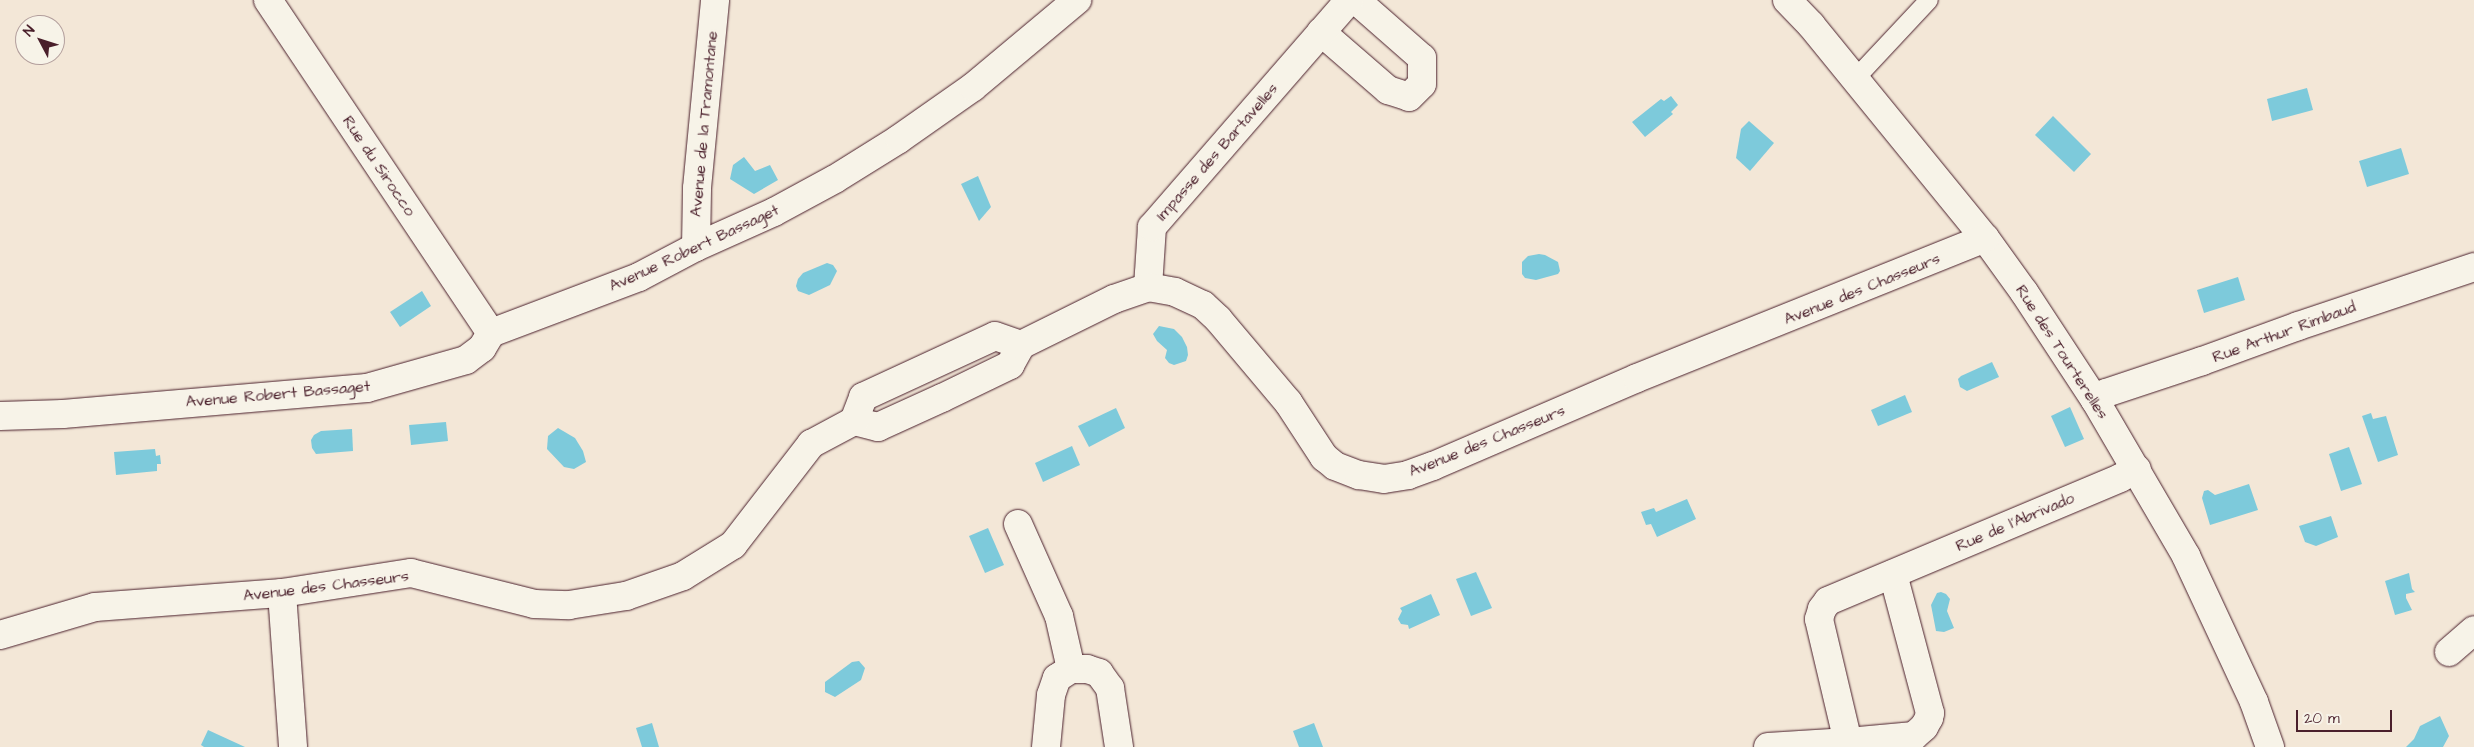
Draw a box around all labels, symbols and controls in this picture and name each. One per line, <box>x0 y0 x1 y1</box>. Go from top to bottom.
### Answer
north arrow <box>15 15 65 65</box>
text: N <box>19 21 40 41</box>
street label: Avenue de la Tramontane <box>686 30 722 218</box>
street label: Impasse des Bartavelles <box>1152 79 1282 225</box>
street label: Rue du Sirocco <box>338 112 420 220</box>
street label: Avenue Robert Bassaget <box>606 200 782 296</box>
street label: Avenue des Chasseurs <box>1781 249 1943 329</box>
street label: Rue des Tourterelles <box>2011 281 2113 423</box>
street label: Rue Arthur Rimbaud <box>2210 297 2358 367</box>
street label: Avenue Robert Bassaget <box>185 376 371 412</box>
street label: Avenue des Chasseurs <box>1406 401 1568 481</box>
street label: Rue de l'Abrivado <box>1953 488 2077 556</box>
street label: Avenue des Chasseurs <box>242 566 410 606</box>
scale bar <box>2299 700 2395 732</box>
text: 20 m <box>2304 708 2340 729</box>

